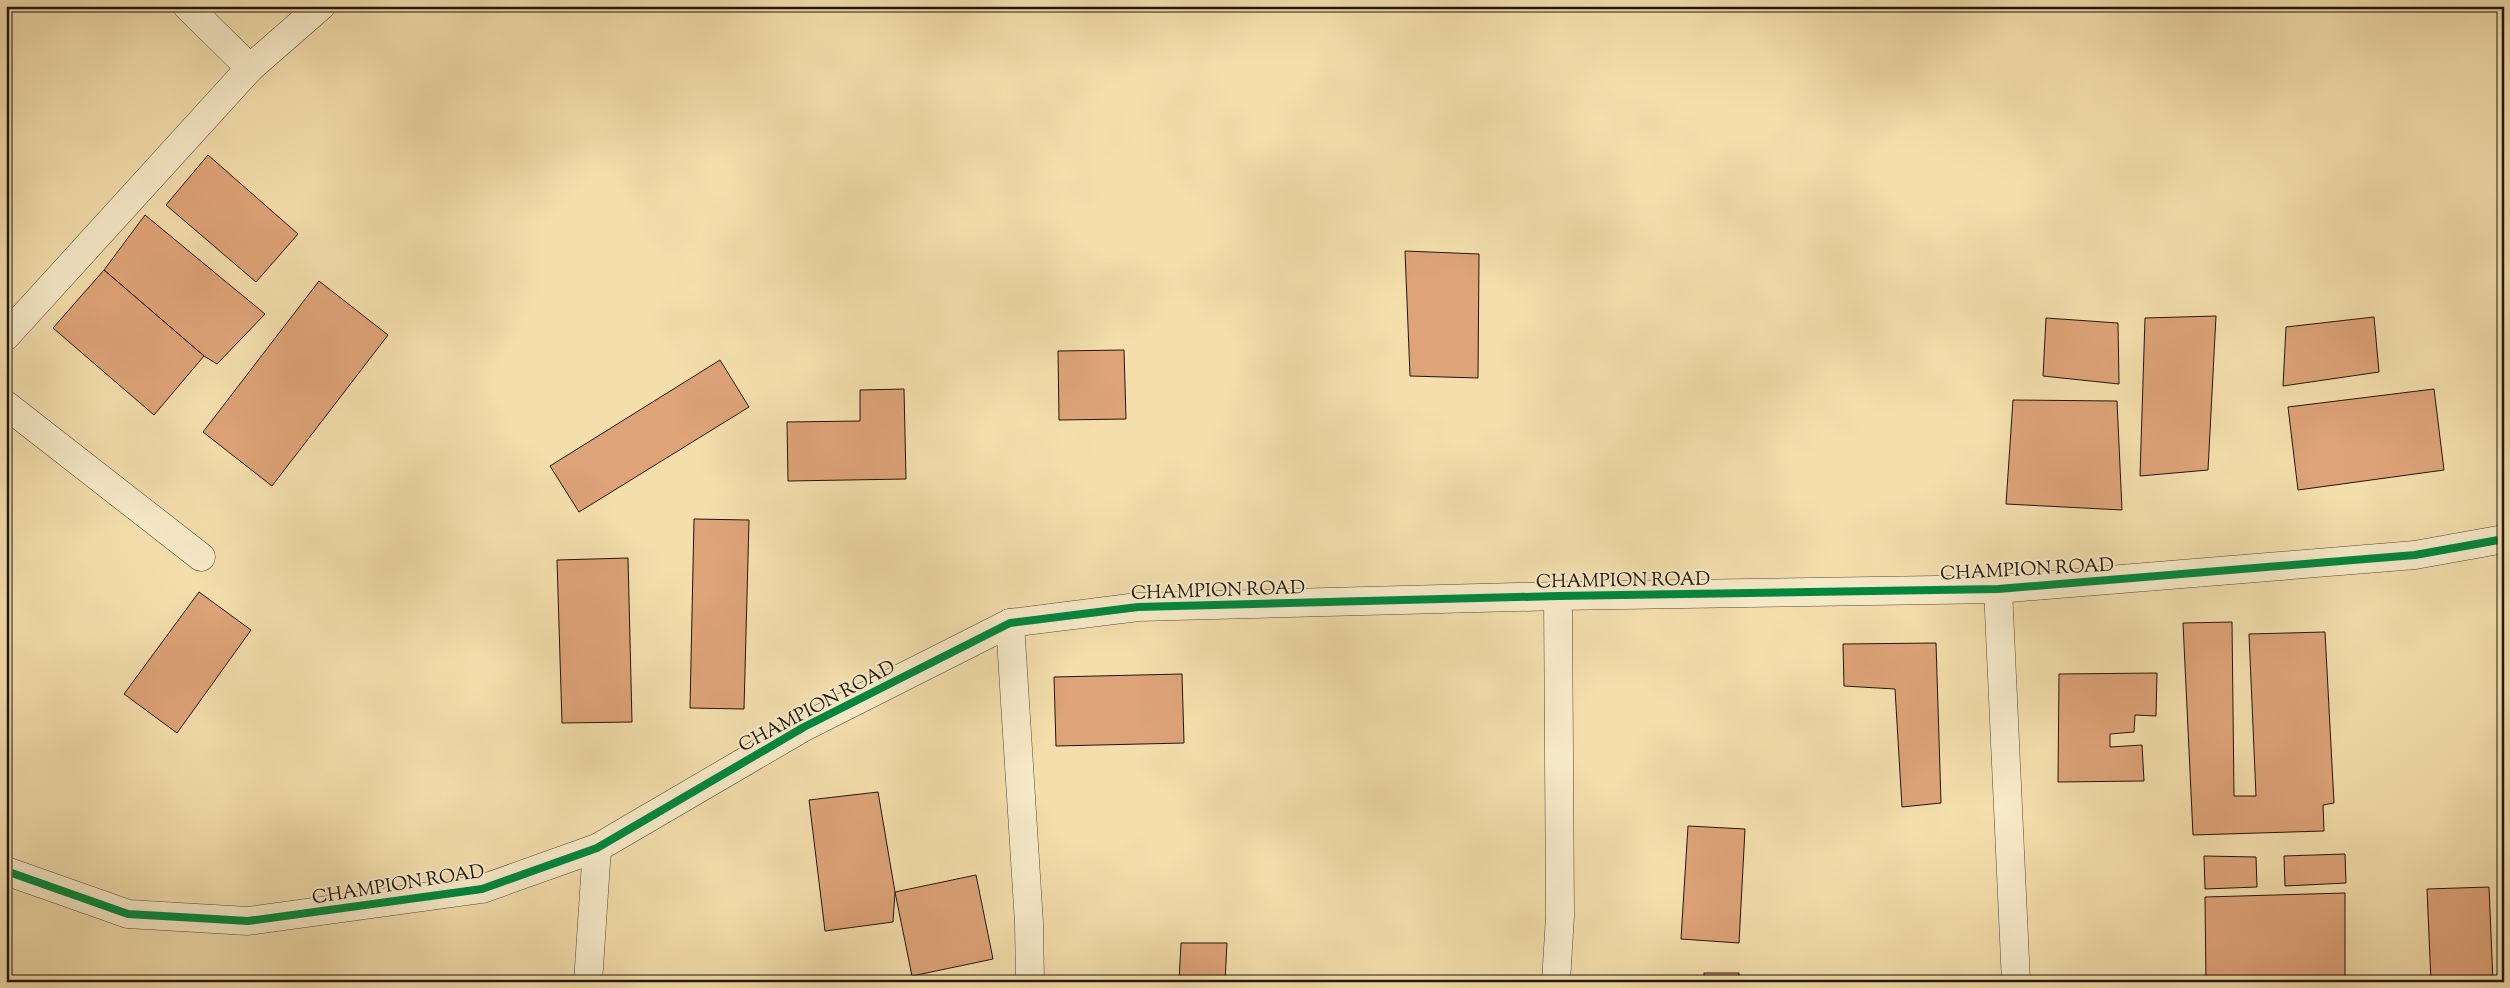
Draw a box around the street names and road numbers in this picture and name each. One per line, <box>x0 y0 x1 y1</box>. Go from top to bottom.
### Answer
street label: CHAMPION ROAD <box>1939 552 2115 589</box>
street label: CHAMPION ROAD <box>1536 566 1710 597</box>
street label: CHAMPION ROAD <box>1131 575 1306 608</box>
street label: CHAMPION ROAD <box>734 654 900 760</box>
street label: CHAMPION ROAD <box>310 859 487 912</box>

